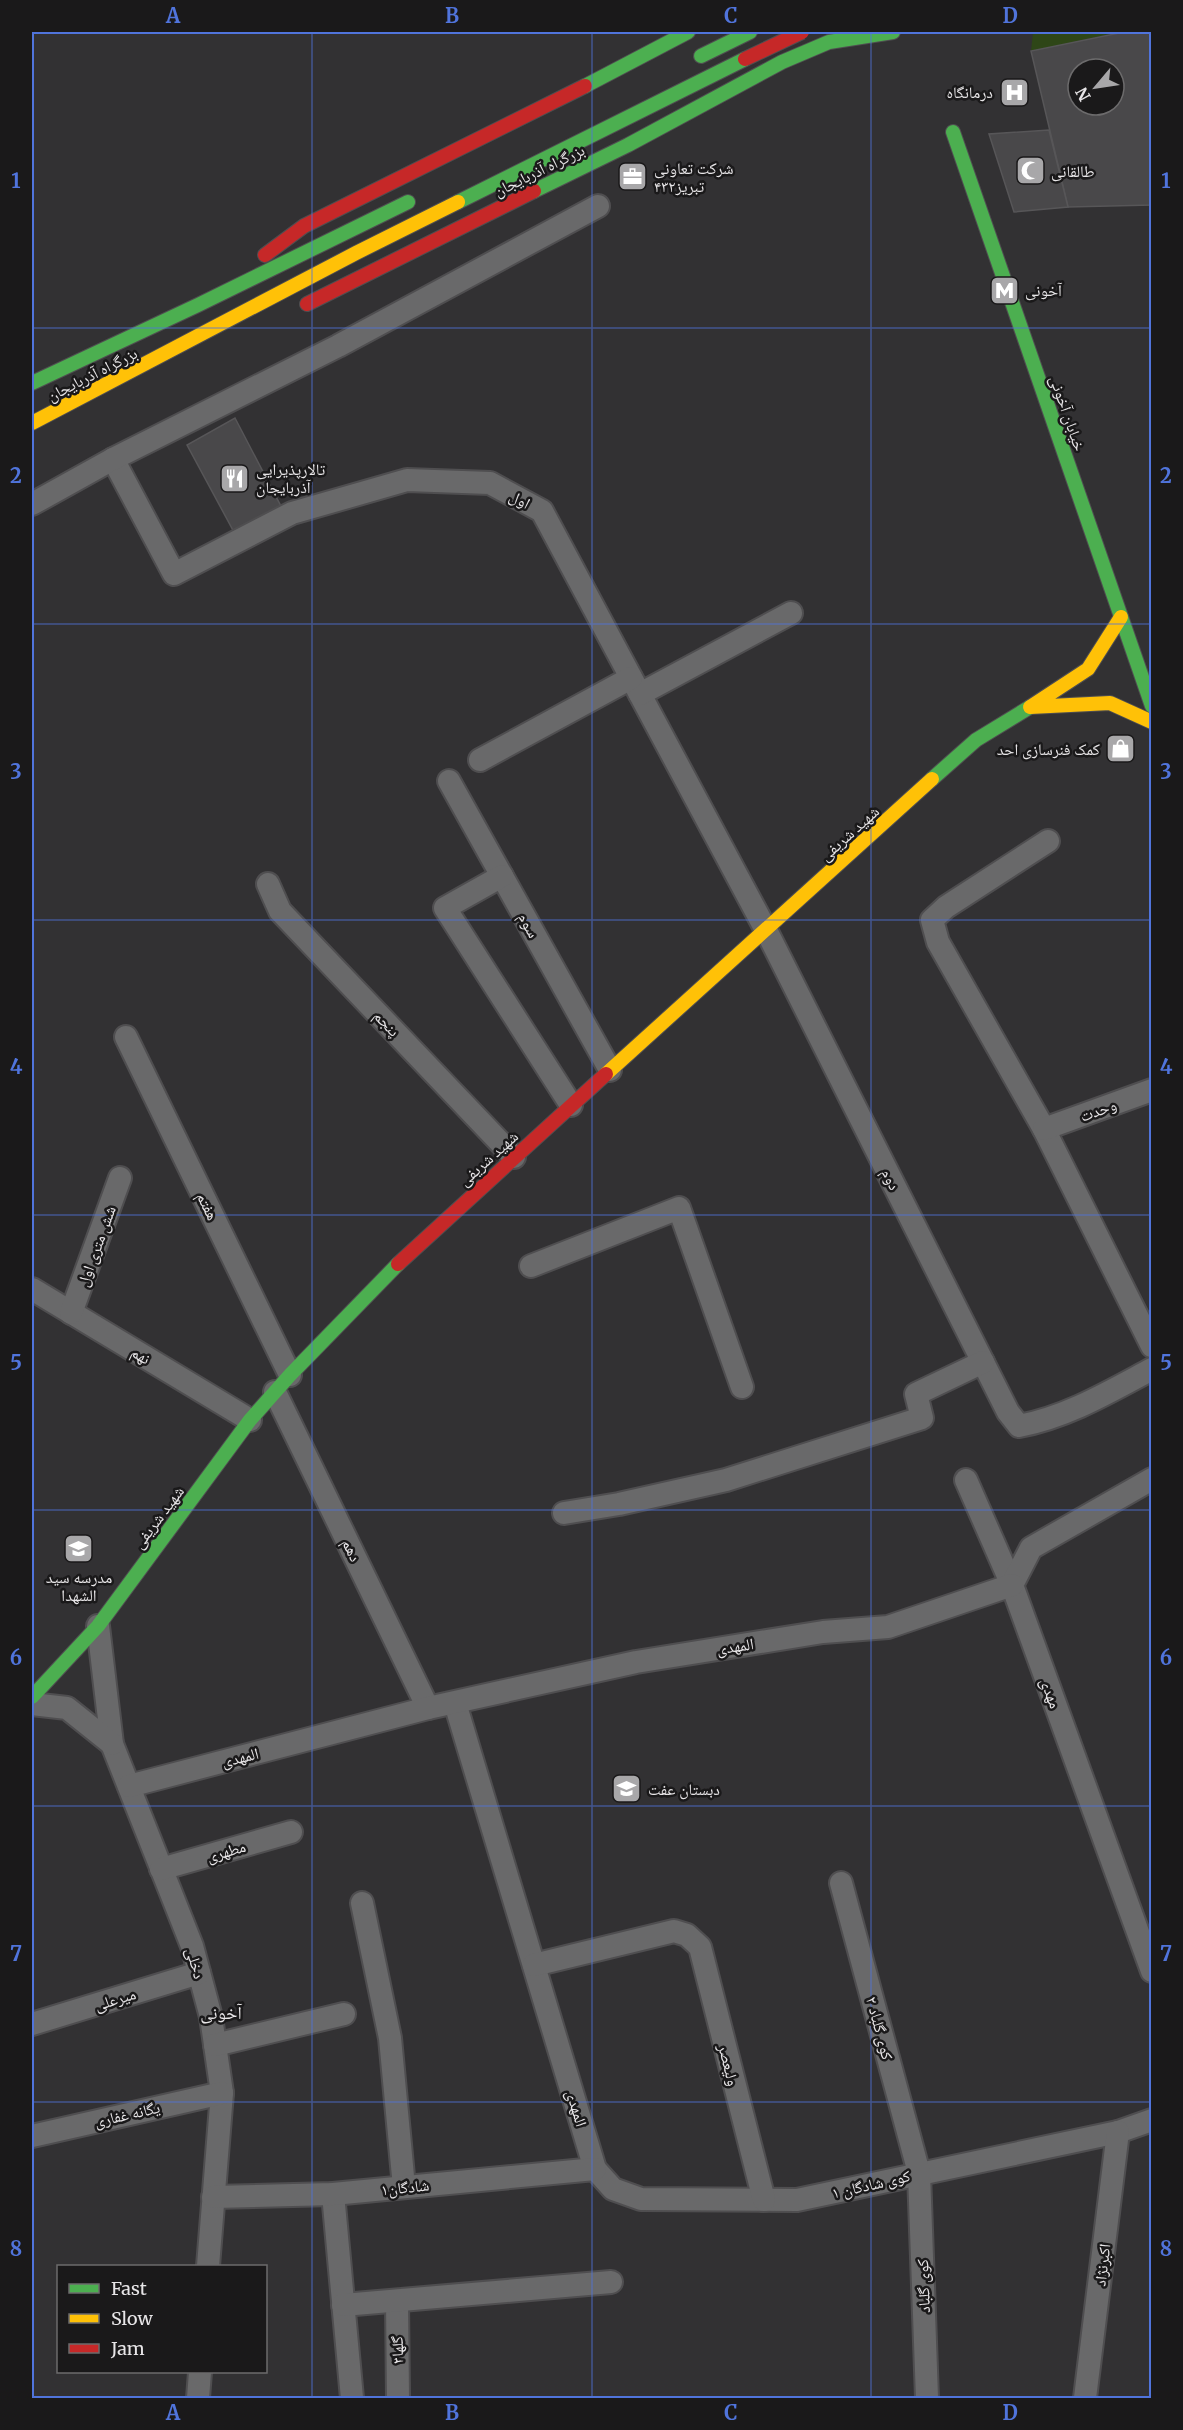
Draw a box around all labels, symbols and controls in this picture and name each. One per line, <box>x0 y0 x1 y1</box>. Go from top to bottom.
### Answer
text: A <box>165 3 181 28</box>
text: B <box>445 3 459 28</box>
text: C <box>724 3 738 28</box>
text: D <box>1002 3 1018 28</box>
north arrow <box>1066 57 1126 117</box>
hospital icon: درمانگاه <box>998 76 1030 108</box>
place label: درمانگاه <box>947 82 993 102</box>
text: N <box>1071 84 1095 105</box>
street label: بزرگراه آذربایجان <box>490 139 588 202</box>
mosque icon: طالقانی <box>1014 155 1046 187</box>
place label: شرکت تعاونی ۴۳۲تبریز <box>654 158 734 196</box>
office icon: شرکت تعاونی ۴۳۲تبریز <box>617 161 649 193</box>
place label: طالقانی <box>1051 161 1095 182</box>
text: 1 <box>11 168 21 193</box>
text: 1 <box>1161 168 1171 193</box>
metro station icon: آخونی <box>988 274 1020 306</box>
place label: آخونی <box>1025 280 1063 301</box>
street label: بزرگراه آذربایجان <box>43 343 141 406</box>
street label: خیابان آخونی <box>1045 373 1090 454</box>
place label: تالارپذیرایی آذربایجان <box>256 459 326 498</box>
restaurant icon: تالارپذیرایی آذربایجان <box>219 462 251 494</box>
text: 2 <box>10 463 22 488</box>
text: 2 <box>1160 463 1172 488</box>
street label: اول <box>506 485 534 514</box>
shop icon: کمک فنرسازی احد <box>1105 733 1137 765</box>
place label: کمک فنرسازی احد <box>997 739 1100 760</box>
text: 3 <box>10 759 22 784</box>
text: 3 <box>1160 759 1172 784</box>
street label: شهید شریفی <box>815 801 884 866</box>
street label: سوم <box>513 909 544 942</box>
street label: پنجم <box>369 1006 405 1041</box>
text: 4 <box>10 1054 23 1079</box>
text: 4 <box>1160 1054 1173 1079</box>
street label: وحدت <box>1077 1094 1119 1126</box>
street label: شهید شریفی <box>454 1126 523 1191</box>
street label: دوم <box>876 1165 905 1194</box>
street label: هفتم <box>192 1189 223 1224</box>
street label: شش متری اول <box>72 1203 121 1290</box>
street label: نهم <box>127 1342 154 1369</box>
text: 5 <box>10 1350 22 1375</box>
text: 5 <box>1160 1350 1172 1375</box>
street label: شهید شریفی <box>128 1482 189 1553</box>
school or university icon: مدرسه سید الشهدا <box>63 1533 95 1565</box>
street label: دهم <box>337 1535 366 1565</box>
place label: مدرسه سید الشهدا <box>46 1567 112 1605</box>
street label: المهدی <box>715 1633 755 1660</box>
text: 6 <box>10 1645 22 1670</box>
text: 6 <box>1160 1645 1172 1670</box>
street label: مهدی <box>1035 1675 1066 1711</box>
street label: المهدی <box>219 1743 261 1772</box>
school or university icon: دبستان عفت <box>611 1773 643 1805</box>
place label: دبستان عفت <box>648 1779 720 1800</box>
street label: مطهری <box>204 1836 248 1867</box>
text: 7 <box>10 1941 22 1966</box>
text: 7 <box>1160 1941 1172 1966</box>
street label: دخلی <box>181 1945 210 1981</box>
street label: میرعلی <box>92 1983 139 2016</box>
street label: کوی گلباد ۲ <box>861 1994 898 2062</box>
district label: آخونی <box>200 2001 242 2024</box>
street label: ولیعصر <box>714 2041 744 2088</box>
street label: المهدی <box>561 2087 592 2129</box>
street label: یگانه غفاری <box>92 2097 162 2132</box>
street label: کوی شادگان ۱ <box>830 2165 913 2204</box>
street label: شادگان۱ <box>380 2175 430 2200</box>
text: 8 <box>10 2236 22 2261</box>
text: 8 <box>1160 2236 1172 2261</box>
street label: اکبرنژاد <box>1089 2242 1115 2288</box>
street label: کوی گلباد <box>912 2258 935 2313</box>
legend <box>57 2265 267 2373</box>
text: Fast <box>111 2277 147 2300</box>
text: Slow <box>111 2307 154 2330</box>
street label: گلها۳ <box>387 2336 407 2364</box>
text: Jam <box>110 2337 145 2360</box>
text: A <box>165 2400 181 2425</box>
text: B <box>445 2400 459 2425</box>
text: C <box>724 2400 738 2425</box>
text: D <box>1002 2400 1018 2425</box>

